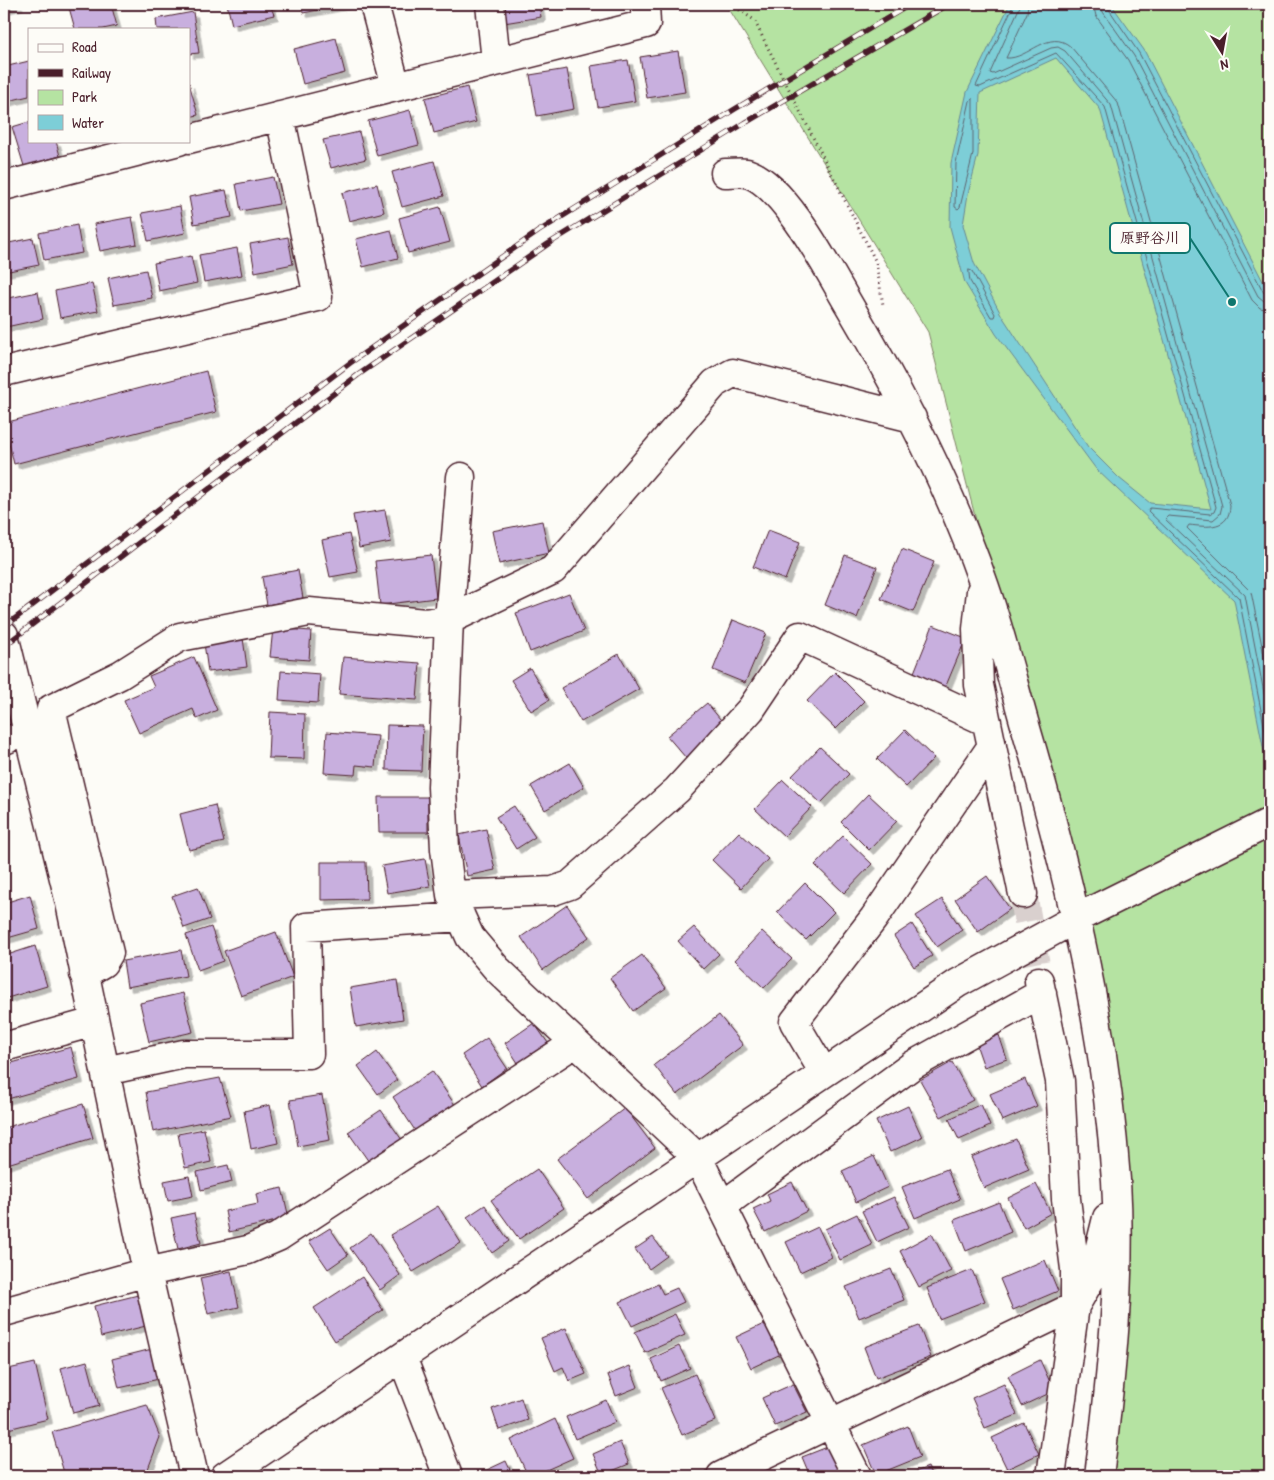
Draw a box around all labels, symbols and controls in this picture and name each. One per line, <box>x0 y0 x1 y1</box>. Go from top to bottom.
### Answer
legend <box>28 28 190 142</box>
north arrow <box>1196 28 1246 78</box>
text: Road <box>72 36 97 57</box>
text: N <box>1219 55 1230 75</box>
text: Railway <box>72 62 111 83</box>
text: Park <box>72 86 97 107</box>
text: Water <box>72 112 104 133</box>
callout: 原野谷川 <box>1110 223 1190 253</box>
text: 原野谷川 <box>1120 227 1180 248</box>

